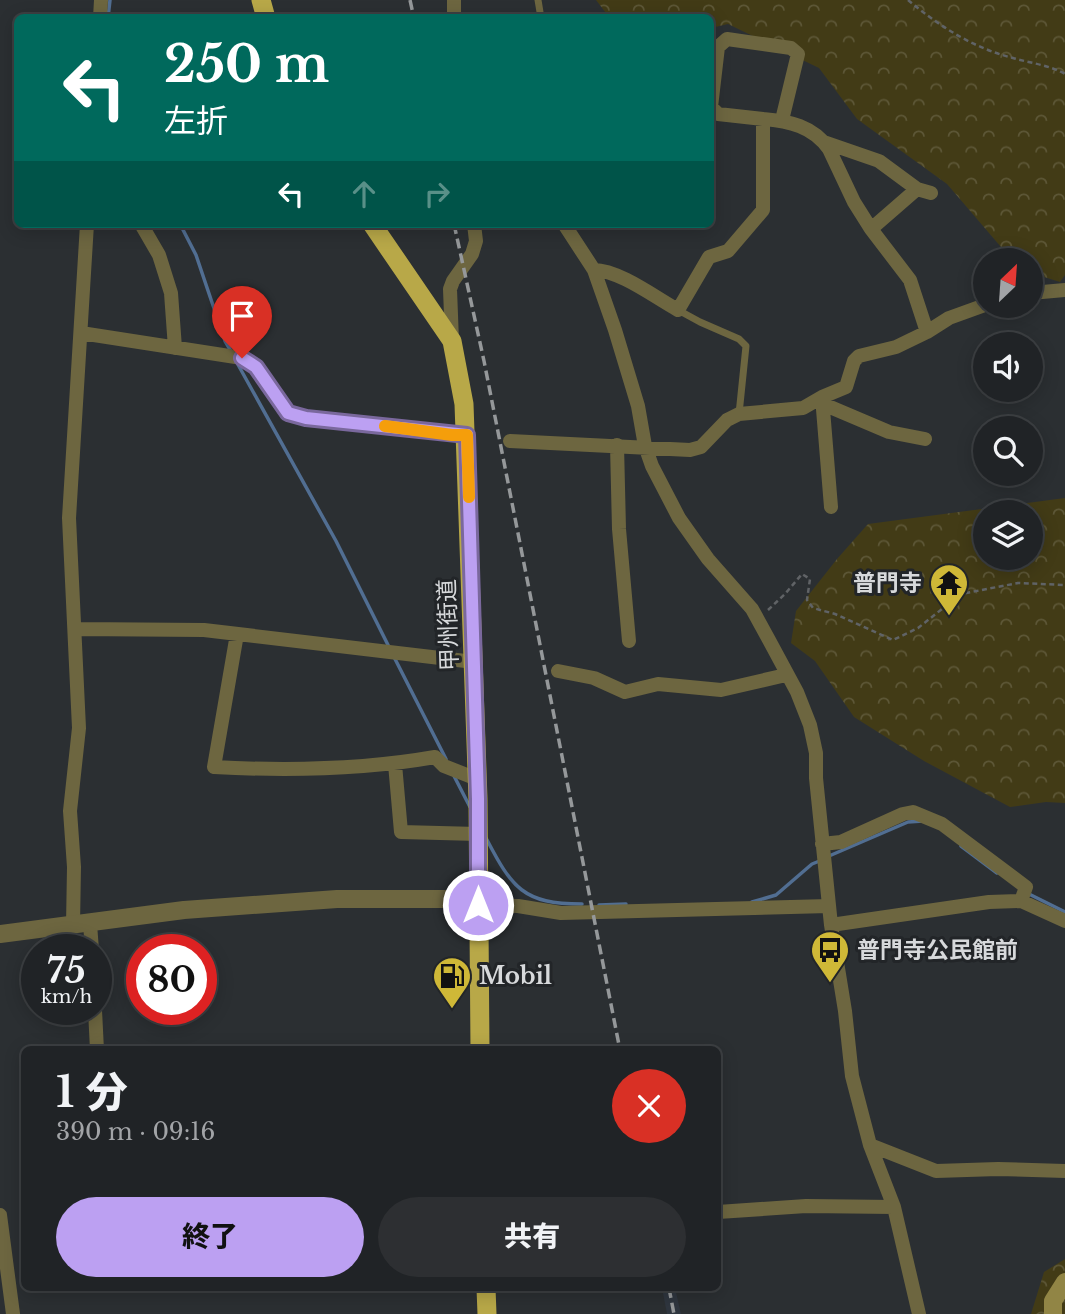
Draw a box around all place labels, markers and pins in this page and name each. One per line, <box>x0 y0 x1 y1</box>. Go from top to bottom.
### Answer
pin <box>212 286 272 358</box>
temple icon: 普門寺 <box>928 562 970 617</box>
place label: 普門寺 <box>853 569 922 597</box>
bus stop icon: 普門寺公民館前 <box>809 929 851 984</box>
place label: 普門寺公民館前 <box>857 936 1018 964</box>
fuel station icon: Mobil <box>431 955 473 1010</box>
place label: Mobil <box>479 962 552 990</box>

